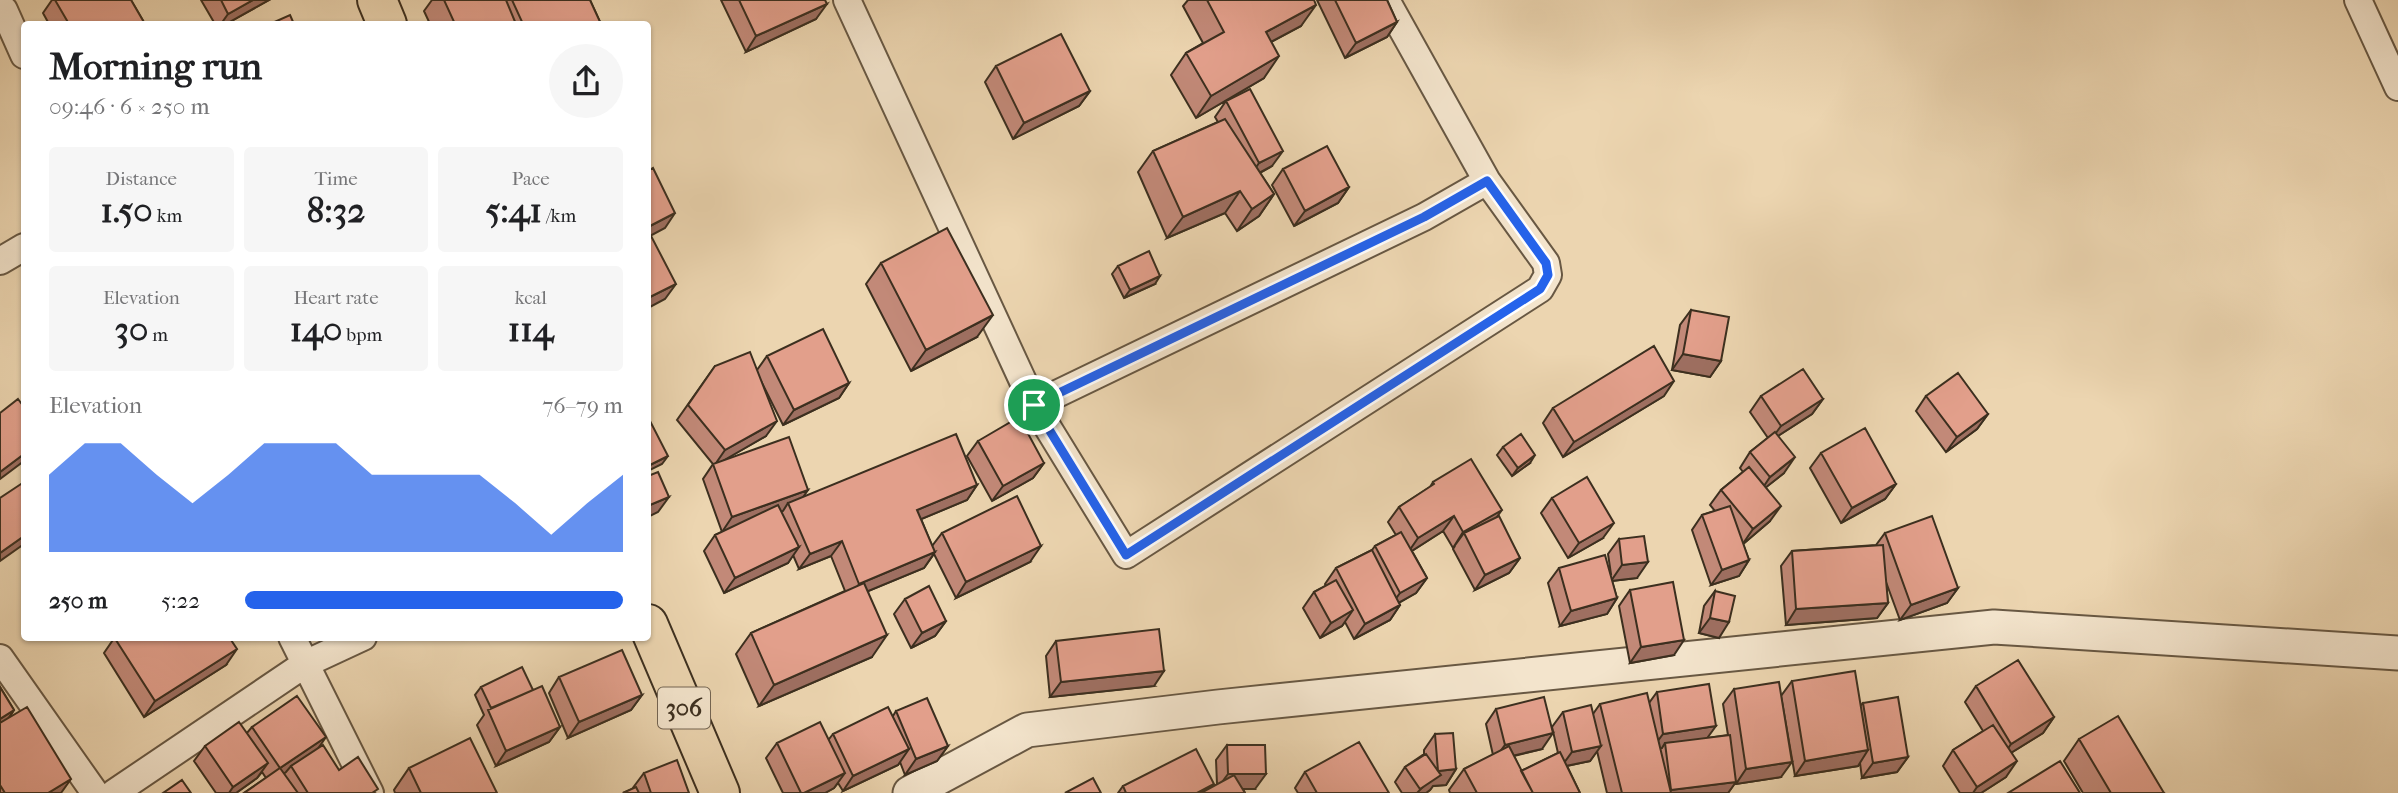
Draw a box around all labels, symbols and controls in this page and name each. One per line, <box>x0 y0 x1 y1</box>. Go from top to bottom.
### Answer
text: Morning run <box>49 44 262 89</box>
button: share <box>549 44 623 118</box>
text: 09:46 · 6 × 250 m <box>49 93 210 120</box>
text: Distance <box>106 168 177 190</box>
text: Time <box>314 168 358 190</box>
text: Pace <box>512 168 550 190</box>
text: 1.50 <box>100 190 153 231</box>
text: 8:32 <box>307 190 365 231</box>
text: 5:41 <box>485 190 542 231</box>
text: km <box>153 205 182 227</box>
text: /km <box>542 205 576 227</box>
text: Elevation <box>103 287 180 309</box>
text: Heart rate <box>293 287 379 309</box>
text: kcal <box>515 287 547 309</box>
text: 30 <box>115 309 148 350</box>
text: 140 <box>290 309 342 350</box>
text: 114 <box>508 309 553 350</box>
text: m <box>148 324 168 346</box>
text: bpm <box>342 324 382 346</box>
pin <box>1004 375 1064 435</box>
icon: arrive <box>1015 386 1053 424</box>
text: Elevation <box>49 392 142 419</box>
text: 76–79 m <box>542 392 623 419</box>
text: 250 m <box>49 587 107 614</box>
text: 5:22 <box>161 587 200 614</box>
road number: 306 <box>658 688 710 728</box>

